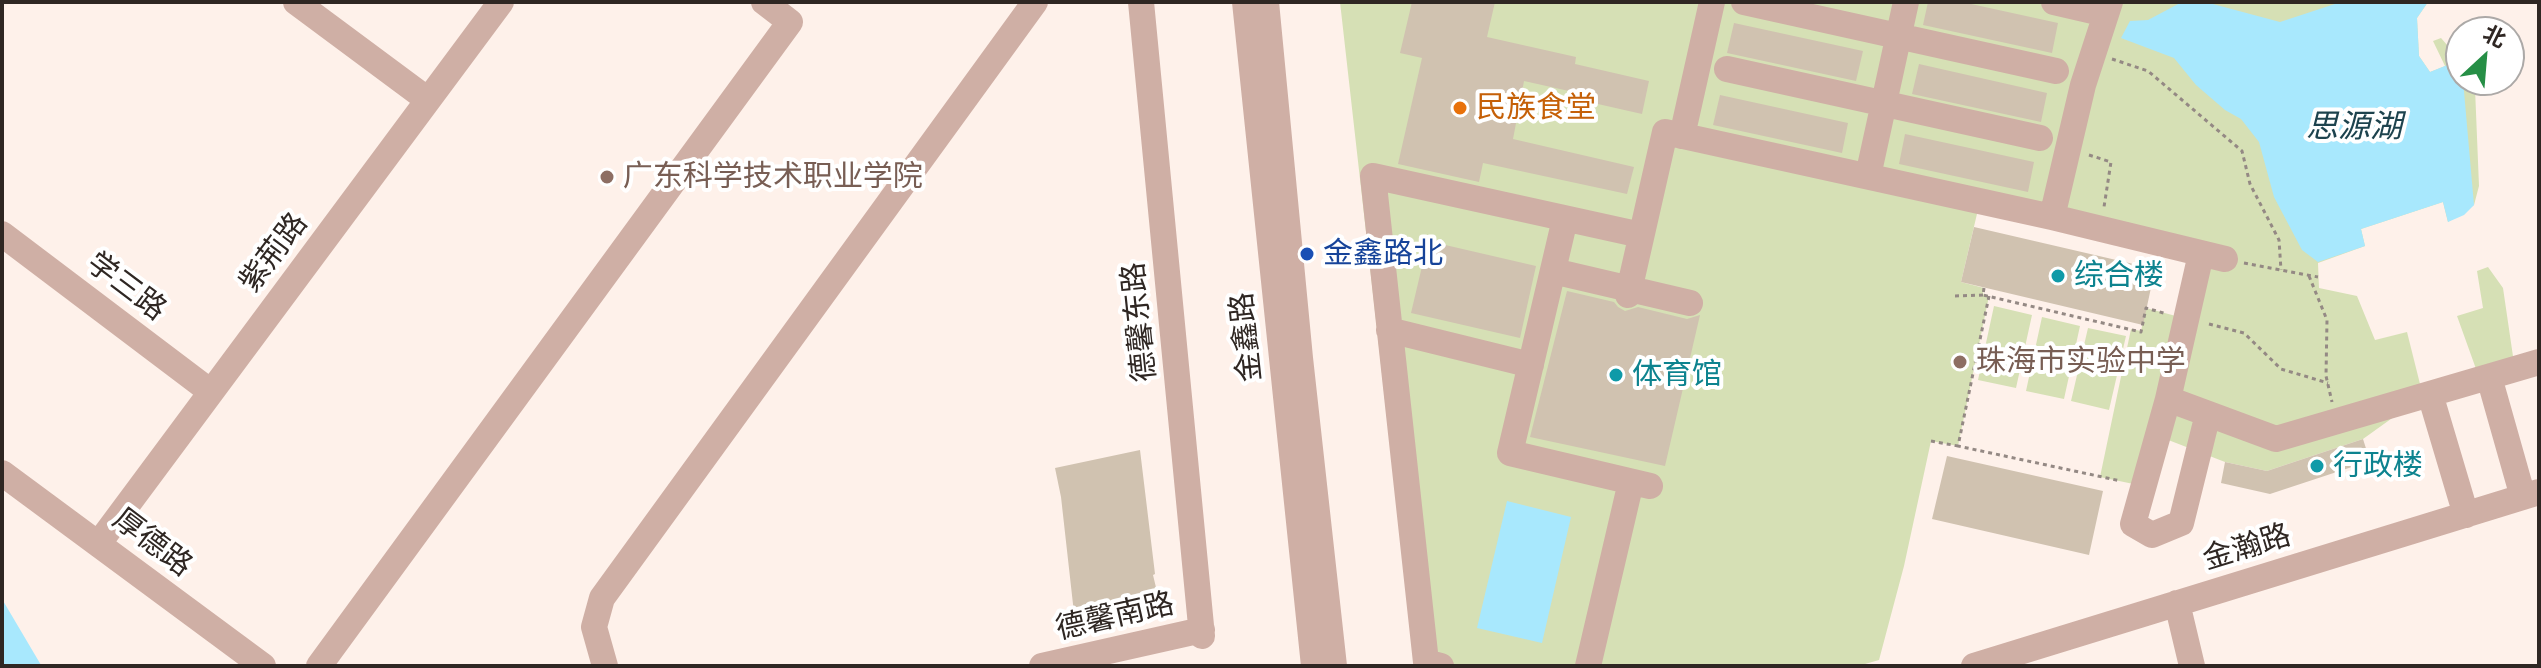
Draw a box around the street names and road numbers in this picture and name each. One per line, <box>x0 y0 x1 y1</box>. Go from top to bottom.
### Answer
street label: 紫荊路 <box>233 206 315 300</box>
street label: 学三路 <box>79 246 173 328</box>
street label: 德馨东路 <box>1116 260 1164 384</box>
street label: 金鑫路 <box>1224 290 1270 384</box>
street label: 厚德路 <box>105 502 199 584</box>
street label: 金瀚路 <box>2199 518 2295 578</box>
street label: 德馨南路 <box>1052 586 1178 648</box>

